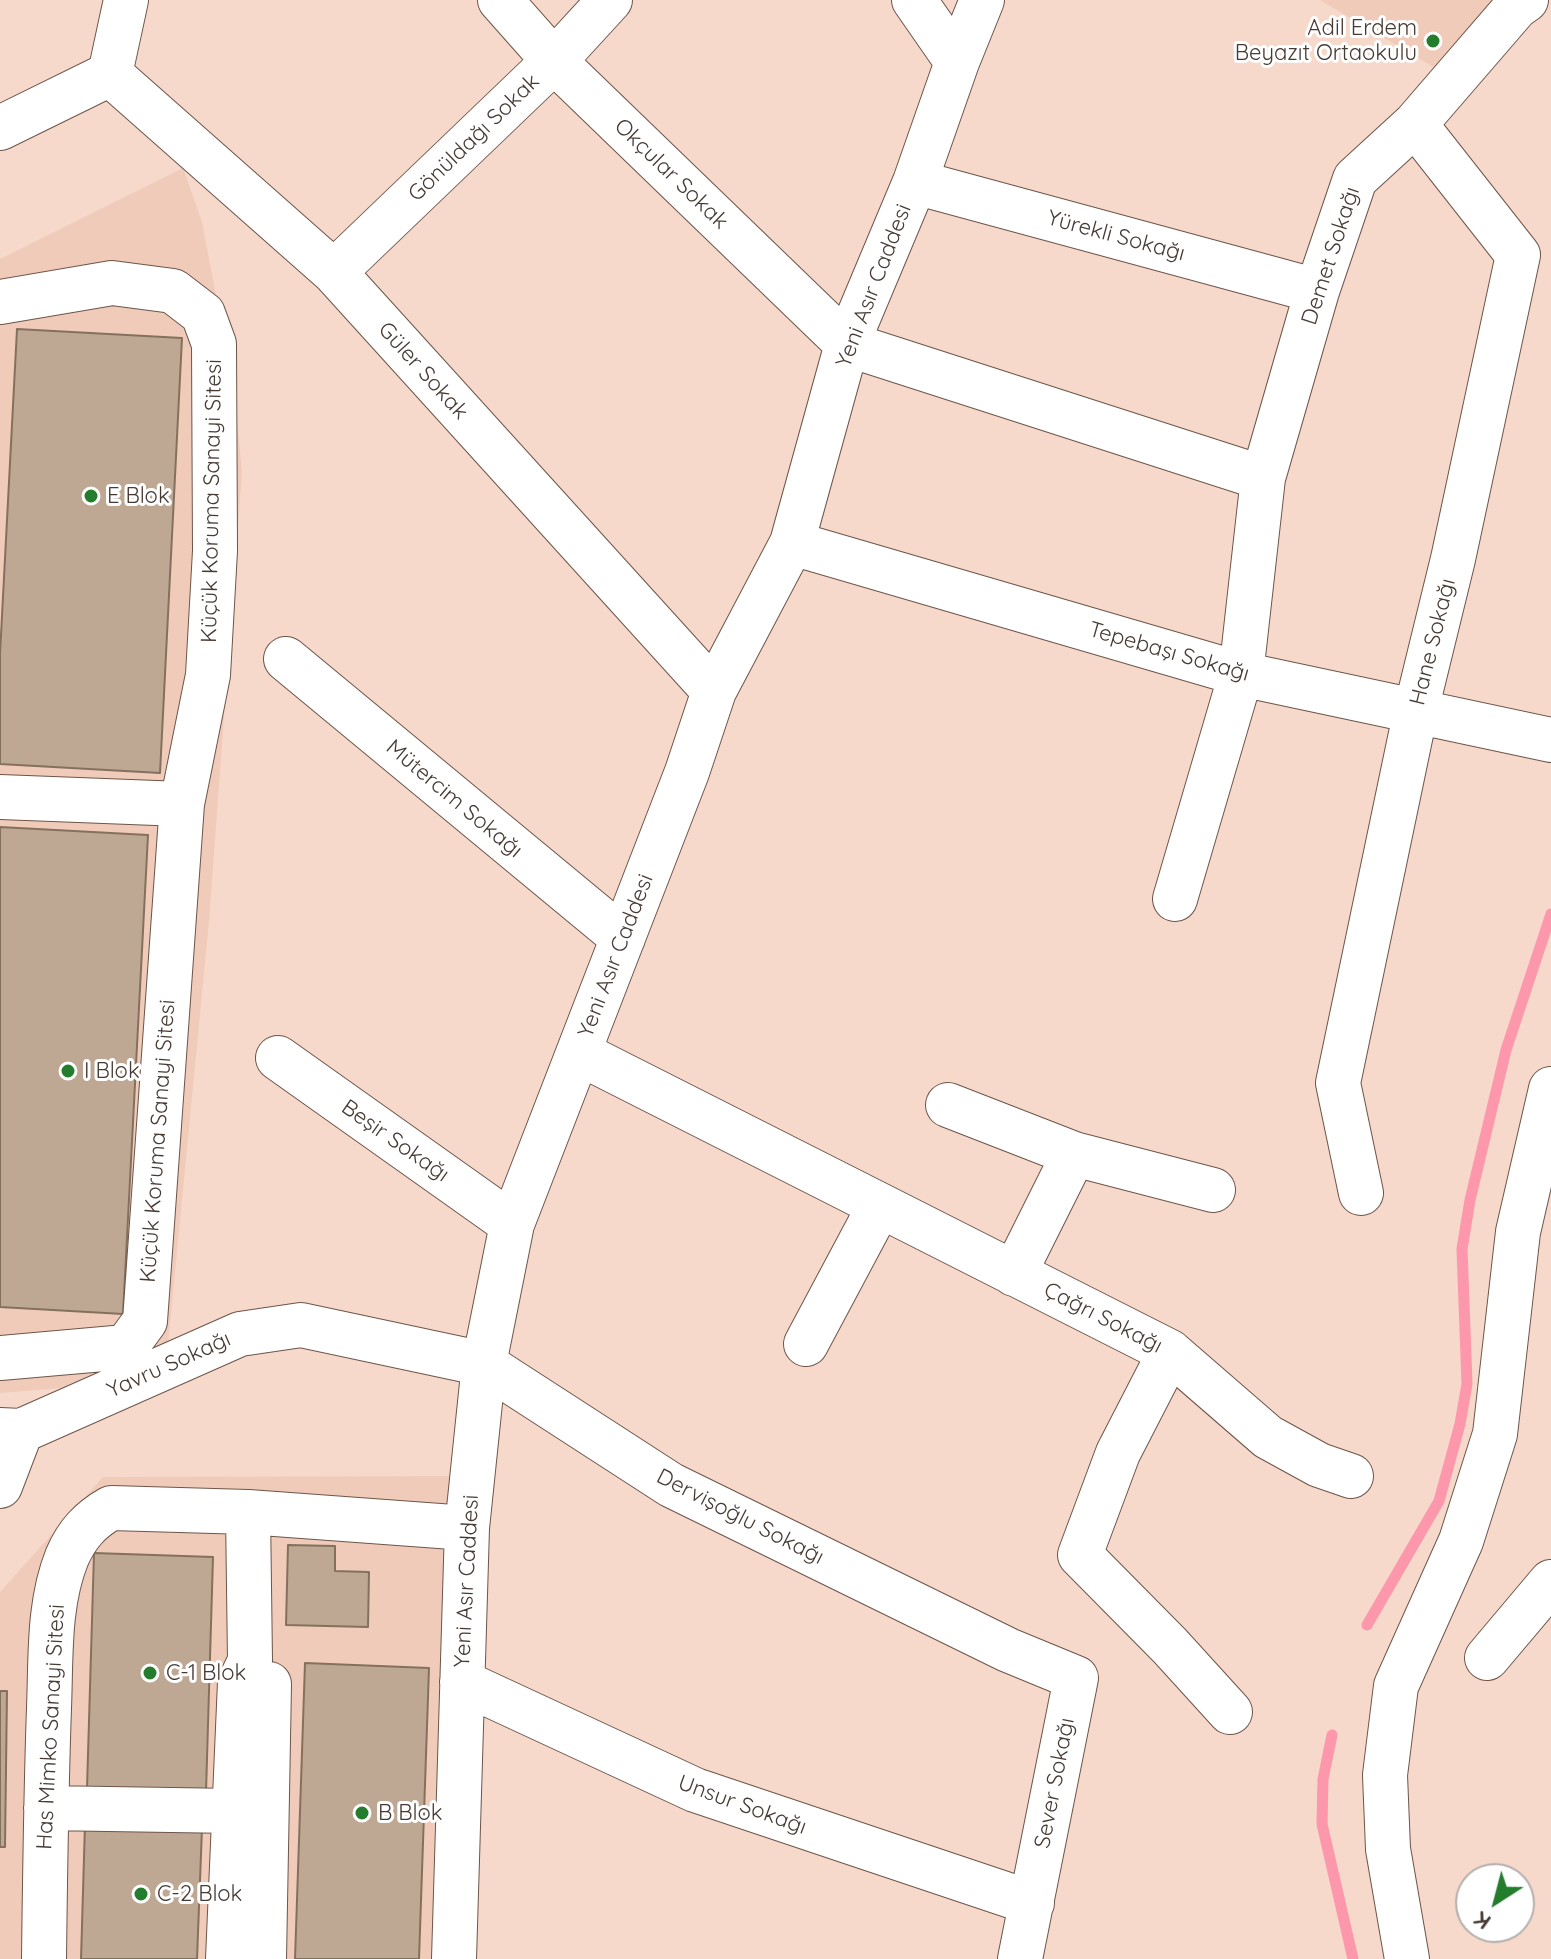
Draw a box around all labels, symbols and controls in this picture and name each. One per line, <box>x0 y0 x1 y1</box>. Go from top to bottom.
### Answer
place label: Adil Erdem Beyazıt Ortaokulu <box>1235 15 1417 66</box>
marker: Adil Erdem Beyazıt Ortaokulu <box>1424 32 1442 50</box>
street label: Gönüldağı Sokak <box>403 69 545 207</box>
street label: Okçular Sokak <box>609 113 733 235</box>
street label: Demet Sokağı <box>1296 184 1366 328</box>
street label: Yeni Asır Caddesi <box>831 201 917 371</box>
street label: Yürekli Sokağı <box>1044 205 1188 267</box>
street label: Güler Sokak <box>372 317 474 425</box>
street label: Küçük Koruma Sanayi Sitesi <box>196 359 228 643</box>
place label: E Blok <box>107 483 170 509</box>
marker: E Blok <box>82 487 100 505</box>
street label: Hane Sokağı <box>1405 576 1461 708</box>
street label: Tepebaşı Sokağı <box>1086 616 1252 688</box>
street label: Mütercim Sokağı <box>380 734 528 864</box>
street label: Yeni Asır Caddesi <box>573 871 659 1041</box>
street label: Küçük Koruma Sanayi Sitesi <box>135 999 181 1283</box>
place label: I Blok <box>84 1058 140 1084</box>
marker: I Blok <box>59 1062 77 1080</box>
street label: Beşir Sokağı <box>336 1094 454 1188</box>
street label: Çağrı Sokağı <box>1039 1277 1167 1359</box>
street label: Yavru Sokağı <box>103 1326 235 1404</box>
street label: Dervişoğlu Sokağı <box>652 1463 828 1571</box>
street label: Yeni Asır Caddesi <box>449 1494 485 1668</box>
street label: Has Mimko Sanayi Sitesi <box>31 1604 71 1850</box>
place label: C-1 Blok <box>166 1660 246 1686</box>
marker: C-1 Blok <box>141 1664 159 1682</box>
street label: Sever Sokağı <box>1029 1716 1081 1850</box>
street label: Unsur Sokağı <box>674 1770 810 1840</box>
place label: B Blok <box>378 1800 442 1826</box>
marker: B Blok <box>353 1804 371 1822</box>
north arrow <box>1455 1863 1535 1943</box>
place label: C-2 Blok <box>157 1881 242 1907</box>
marker: C-2 Blok <box>132 1885 150 1903</box>
text: K <box>1468 1905 1496 1936</box>

